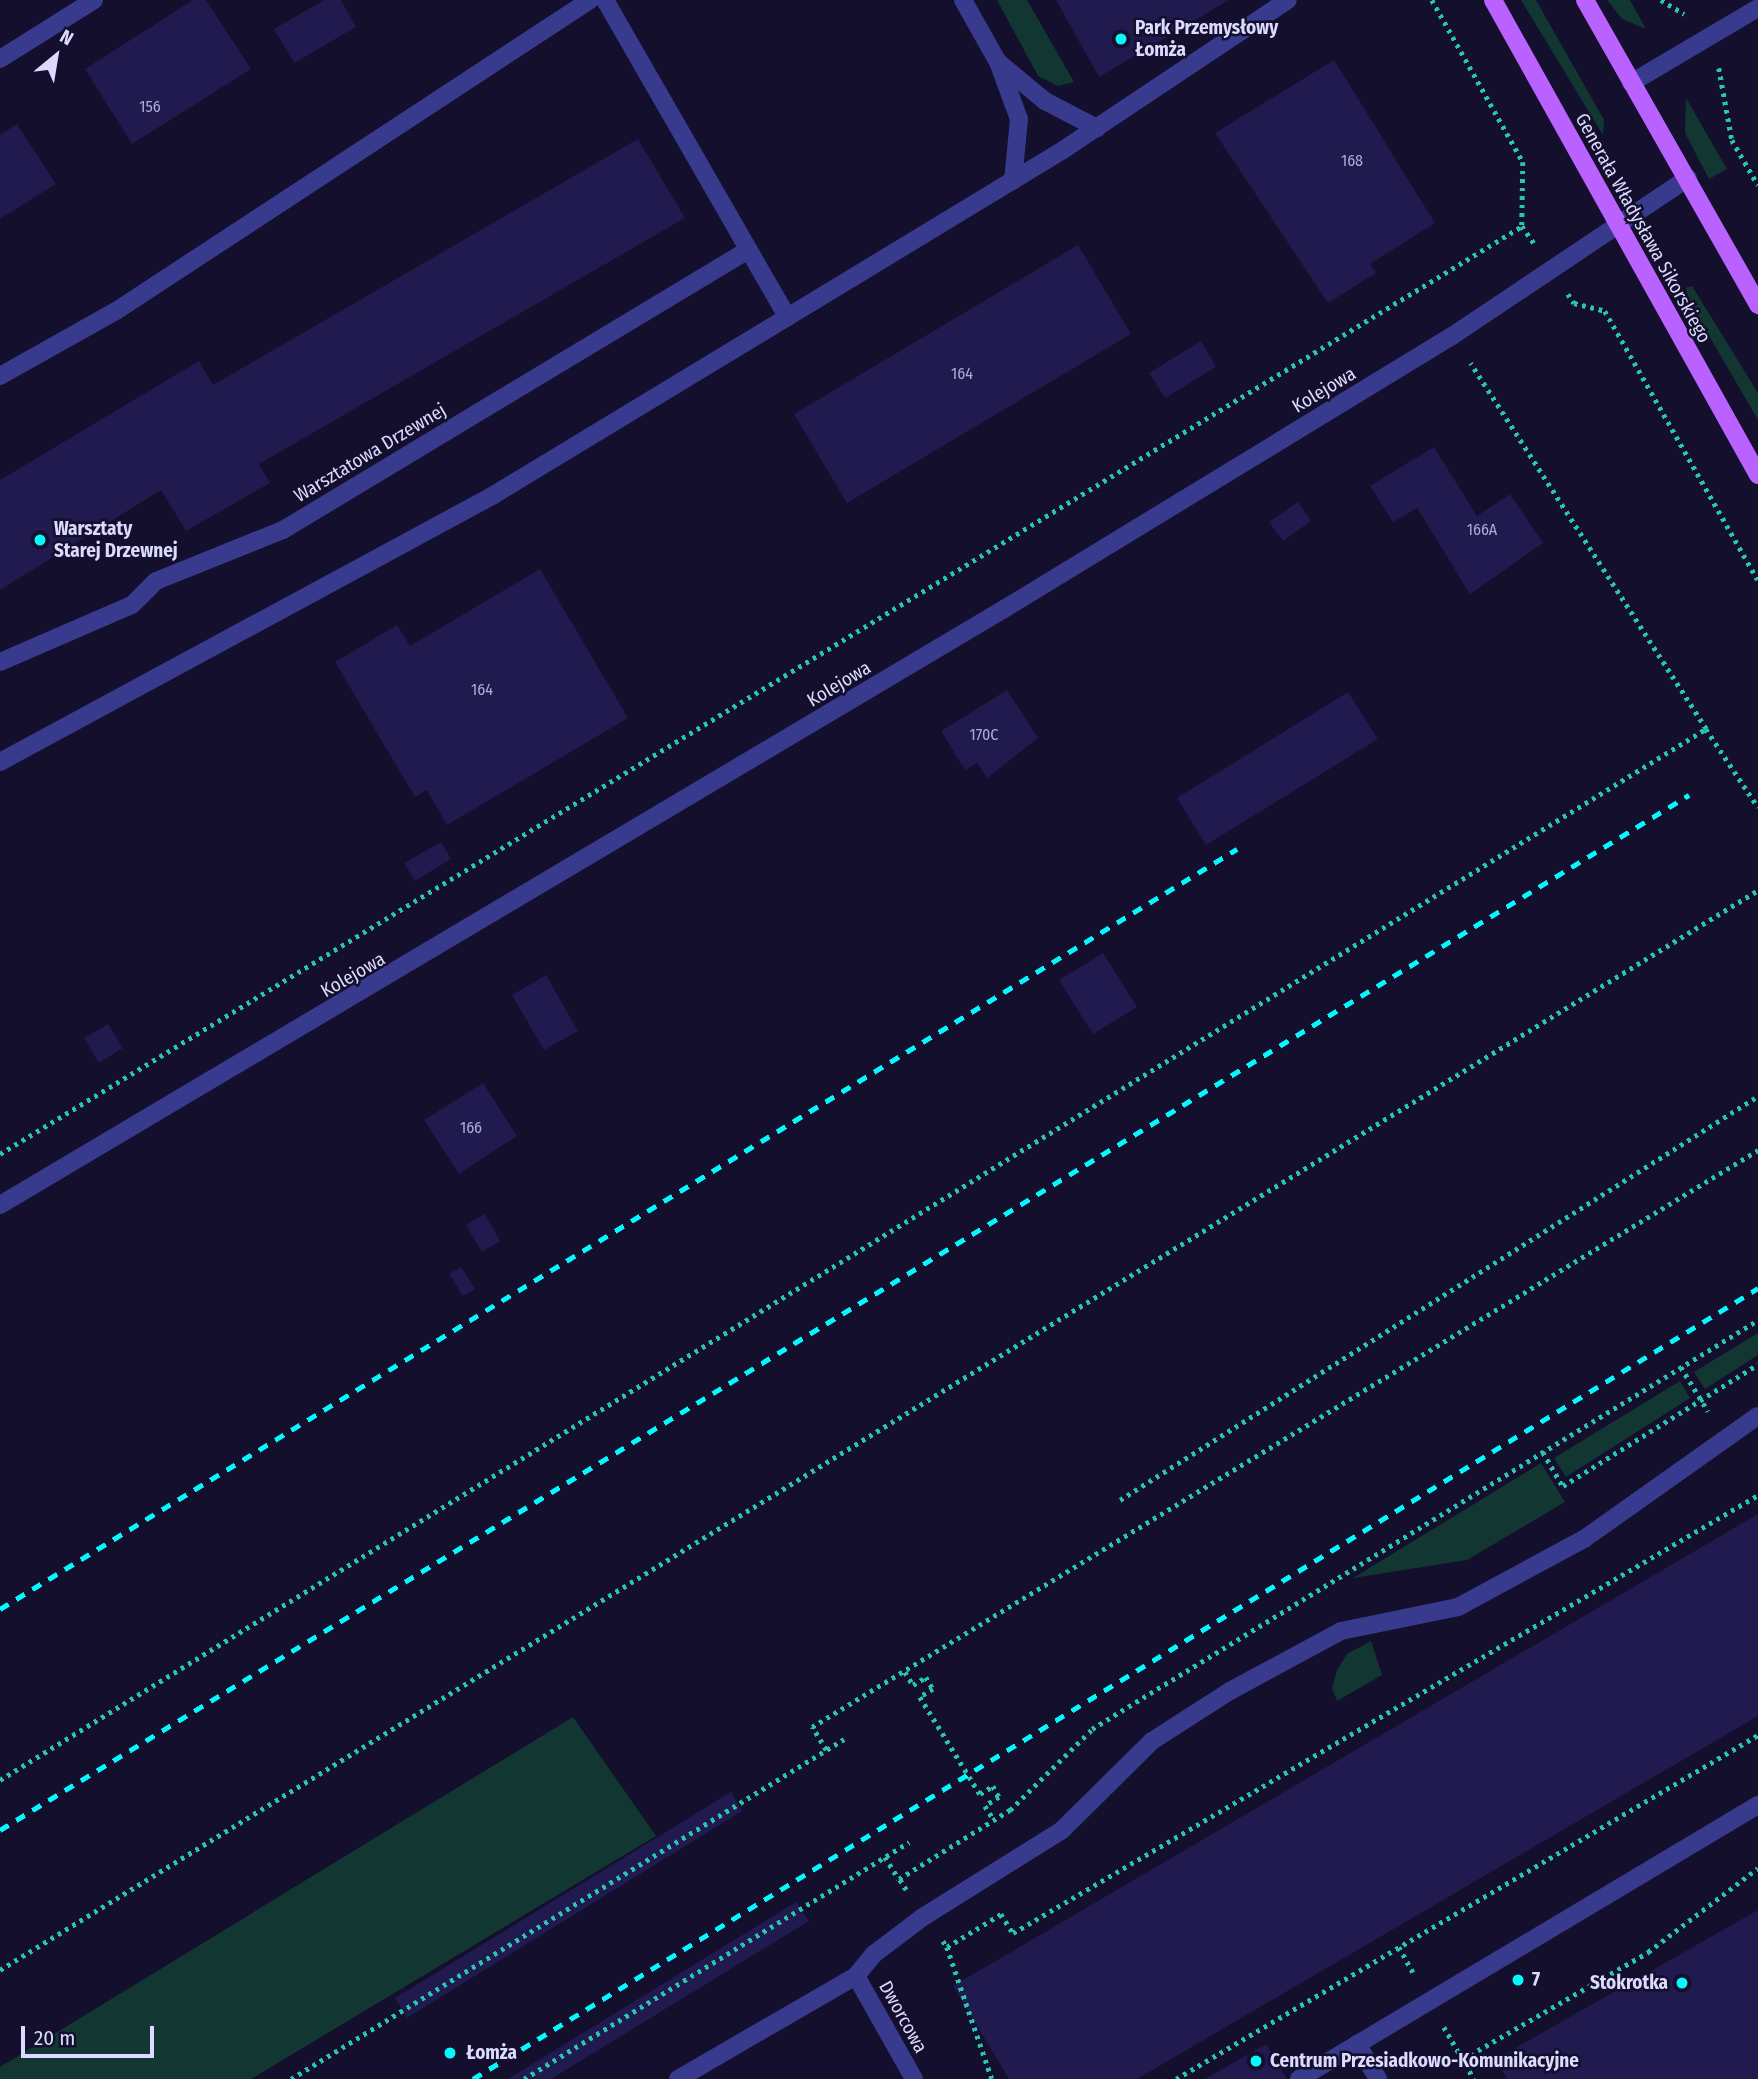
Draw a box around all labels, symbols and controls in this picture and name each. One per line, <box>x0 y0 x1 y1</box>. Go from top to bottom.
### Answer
place label: Park Przemysłowy Łomża <box>1135 17 1278 61</box>
north arrow <box>21 21 91 91</box>
text: N <box>56 25 77 50</box>
marker: Park Przemysłowy Łomża <box>1113 31 1129 47</box>
house number: 156 <box>139 97 161 117</box>
street label: Generała Władysława Sikorskiego <box>1570 109 1716 347</box>
house number: 168 <box>1341 151 1363 171</box>
street label: Kolejowa <box>1288 362 1360 418</box>
house number: 164 <box>951 364 973 384</box>
street label: Warsztatowa Drzewnej <box>290 399 450 507</box>
place label: Warsztaty Starej Drzewnej <box>54 518 178 562</box>
house number: 166A <box>1467 520 1497 540</box>
marker: Warsztaty Starej Drzewnej <box>32 532 48 548</box>
street label: Kolejowa <box>803 656 875 712</box>
house number: 164 <box>471 680 493 700</box>
house number: 170C <box>969 725 999 745</box>
street label: Kolejowa <box>317 948 389 1002</box>
house number: 166 <box>460 1118 482 1138</box>
place label: 7 <box>1532 1969 1540 1991</box>
marker: 7 <box>1510 1972 1526 1988</box>
place label: Stokrotka <box>1590 1972 1668 1994</box>
marker: Stokrotka <box>1674 1975 1690 1991</box>
street label: Dworcowa <box>874 1977 932 2057</box>
scale bar <box>24 2012 158 2056</box>
text: 20 m <box>34 2025 75 2051</box>
place label: Łomża <box>466 2042 517 2064</box>
marker: Łomża <box>440 2043 460 2063</box>
place label: Centrum Przesiadkowo-Komunikacyjne <box>1270 2050 1579 2072</box>
marker: Centrum Przesiadkowo-Komunikacyjne <box>1248 2053 1264 2069</box>

